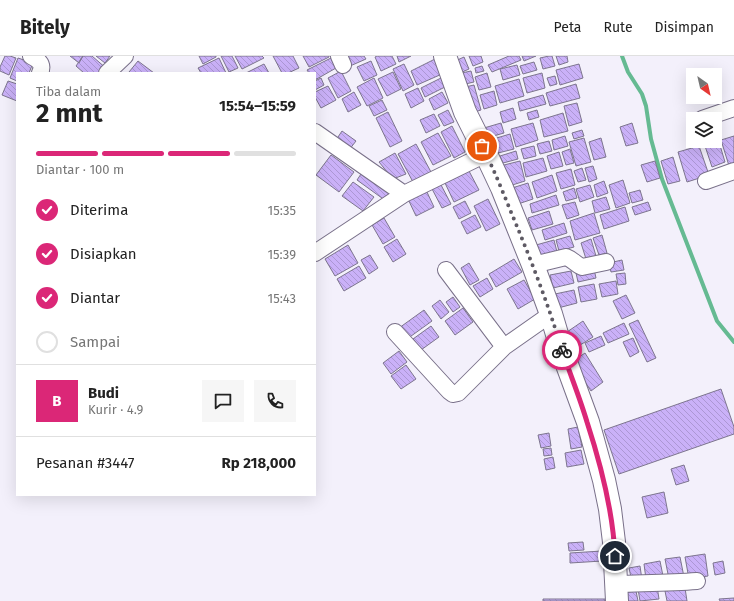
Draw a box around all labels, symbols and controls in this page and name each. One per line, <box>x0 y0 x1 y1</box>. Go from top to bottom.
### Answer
text: Bitely <box>20 16 70 39</box>
text: Peta <box>554 19 581 36</box>
text: Rute <box>603 19 633 36</box>
text: Disimpan <box>655 19 714 36</box>
north arrow <box>686 68 722 104</box>
map controls <box>686 68 722 148</box>
text: Tiba dalam <box>36 84 101 99</box>
text: 15:54–15:59 <box>219 97 296 115</box>
text: 2 mnt <box>36 98 103 129</box>
button: layers <box>686 112 722 148</box>
pin <box>465 129 499 163</box>
icon: bag <box>471 135 493 157</box>
text: Diantar · 100 m <box>36 162 124 177</box>
icon: check <box>36 199 58 221</box>
text: Diterima <box>70 201 128 219</box>
text: 15:35 <box>268 203 296 218</box>
icon: check <box>36 243 58 265</box>
text: Disiapkan <box>70 245 137 263</box>
text: 15:39 <box>267 247 296 262</box>
icon: check <box>36 287 58 309</box>
text: Diantar <box>70 289 120 307</box>
text: 15:43 <box>268 291 296 306</box>
courier <box>542 330 582 370</box>
text: Sampai <box>70 333 120 351</box>
icon: bike <box>551 339 573 361</box>
button: chat <box>202 380 244 422</box>
button: phone <box>254 380 296 422</box>
text: Budi <box>88 384 119 402</box>
text: B <box>52 392 62 410</box>
text: Kurir · 4.9 <box>88 402 143 417</box>
text: Pesanan #3447 <box>36 454 135 472</box>
text: Rp 218,000 <box>221 454 296 472</box>
pin <box>598 539 632 573</box>
icon: home <box>604 545 626 567</box>

